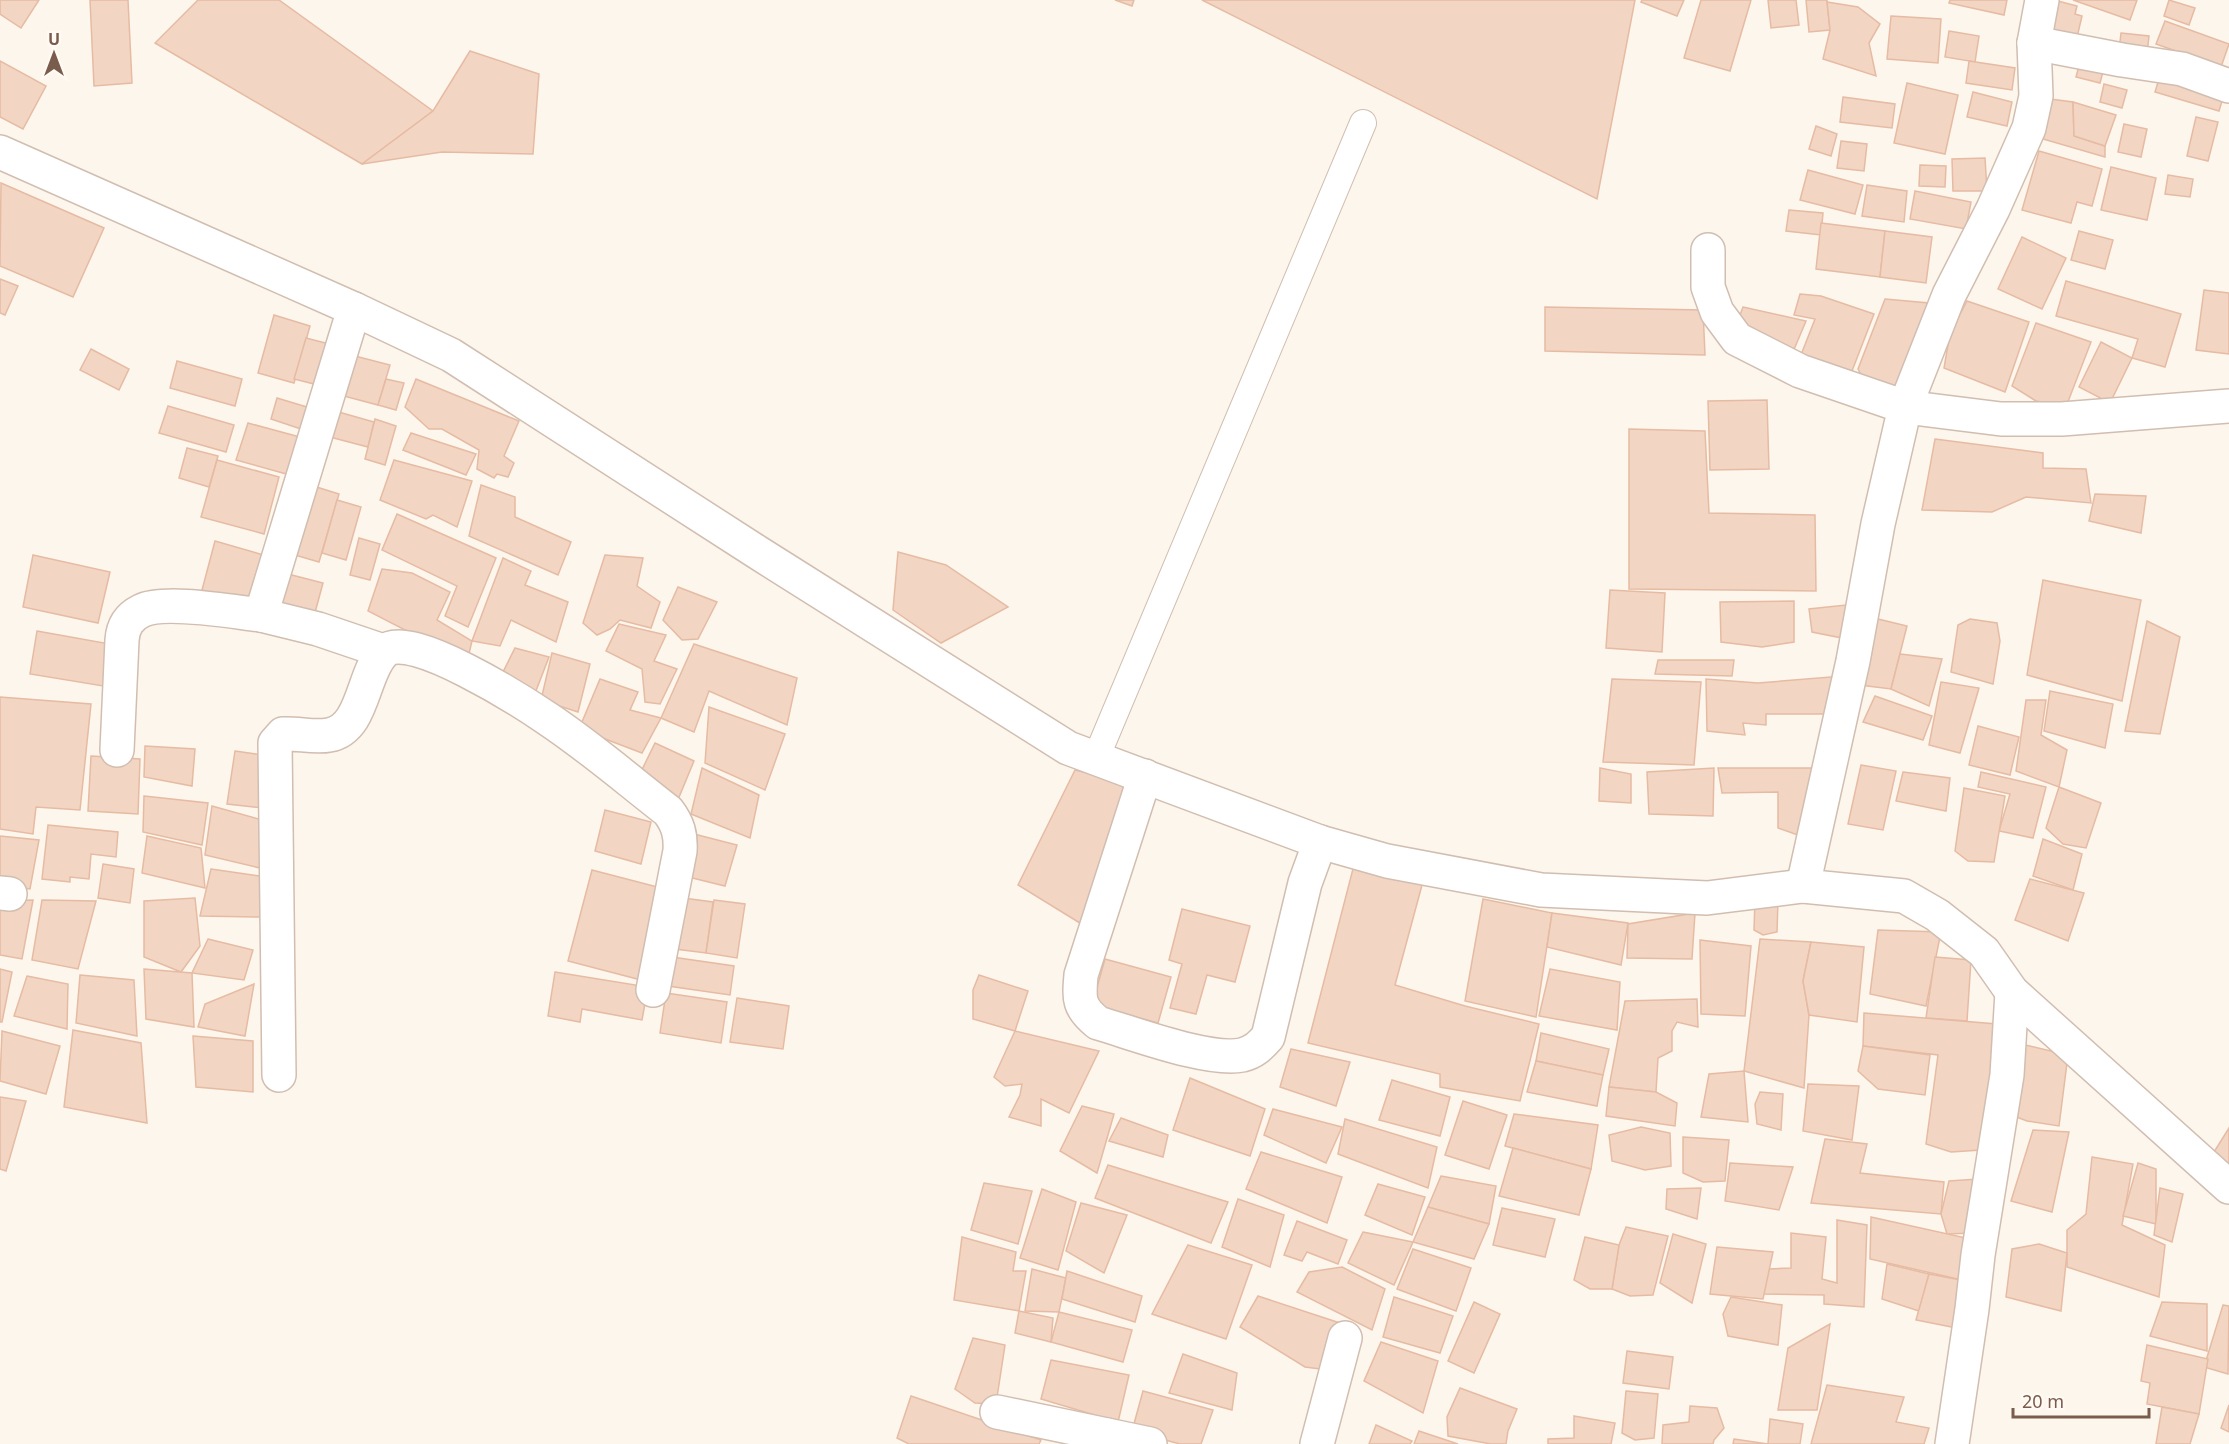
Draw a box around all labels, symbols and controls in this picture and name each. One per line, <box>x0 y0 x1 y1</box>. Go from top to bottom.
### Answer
north arrow <box>24 24 84 84</box>
text: U <box>48 28 60 50</box>
scale bar <box>2013 1381 2150 1419</box>
text: 20 m <box>2022 1389 2064 1413</box>

